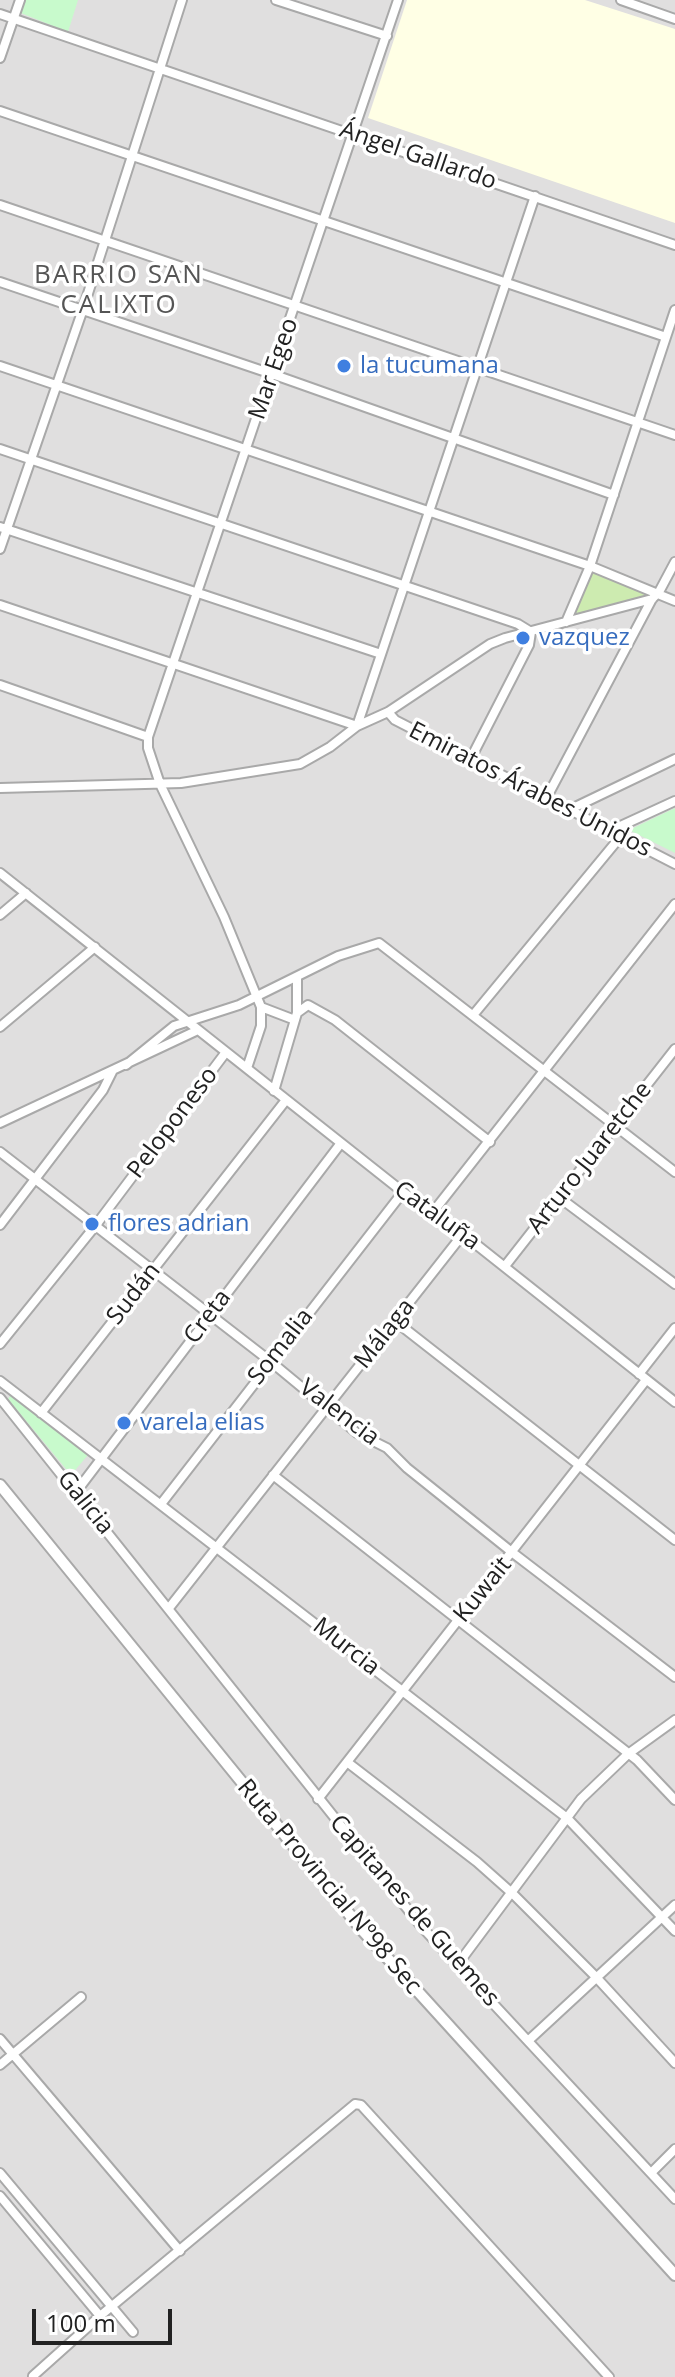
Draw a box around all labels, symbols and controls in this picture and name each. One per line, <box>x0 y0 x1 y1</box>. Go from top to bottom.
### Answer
street label: Ángel Gallardo <box>336 116 500 196</box>
district label: BARRIO SAN CALIXTO <box>34 260 204 322</box>
street label: Mar Egeo <box>243 315 305 423</box>
place label: la tucumana <box>360 352 499 380</box>
marker: la tucumana <box>335 357 353 375</box>
place label: vazquez <box>539 624 630 652</box>
marker: vazquez <box>514 629 532 647</box>
street label: Emiratos Árabes Unidos <box>404 716 656 864</box>
street label: Peloponeso <box>122 1062 224 1184</box>
street label: Arturo Juaretche <box>522 1076 658 1240</box>
street label: Cataluña <box>388 1175 486 1257</box>
place label: flores adrian <box>108 1210 249 1238</box>
marker: flores adrian <box>83 1215 101 1233</box>
street label: Sudán <box>101 1257 167 1331</box>
street label: Creta <box>178 1284 238 1350</box>
street label: Málaga <box>349 1293 421 1375</box>
street label: Somalia <box>242 1303 320 1391</box>
street label: Valencia <box>293 1374 385 1452</box>
place label: varela elias <box>140 1409 265 1437</box>
marker: varela elias <box>115 1414 133 1432</box>
street label: Galicia <box>51 1465 119 1541</box>
street label: Kuwait <box>448 1551 518 1629</box>
street label: Murcia <box>307 1612 385 1682</box>
street label: Ruta Provincial Nº98 Sec <box>231 1774 427 2000</box>
street label: Capitanes de Guemes <box>323 1809 505 2013</box>
scale bar <box>36 2293 176 2343</box>
text: 100 m <box>46 2306 116 2339</box>

